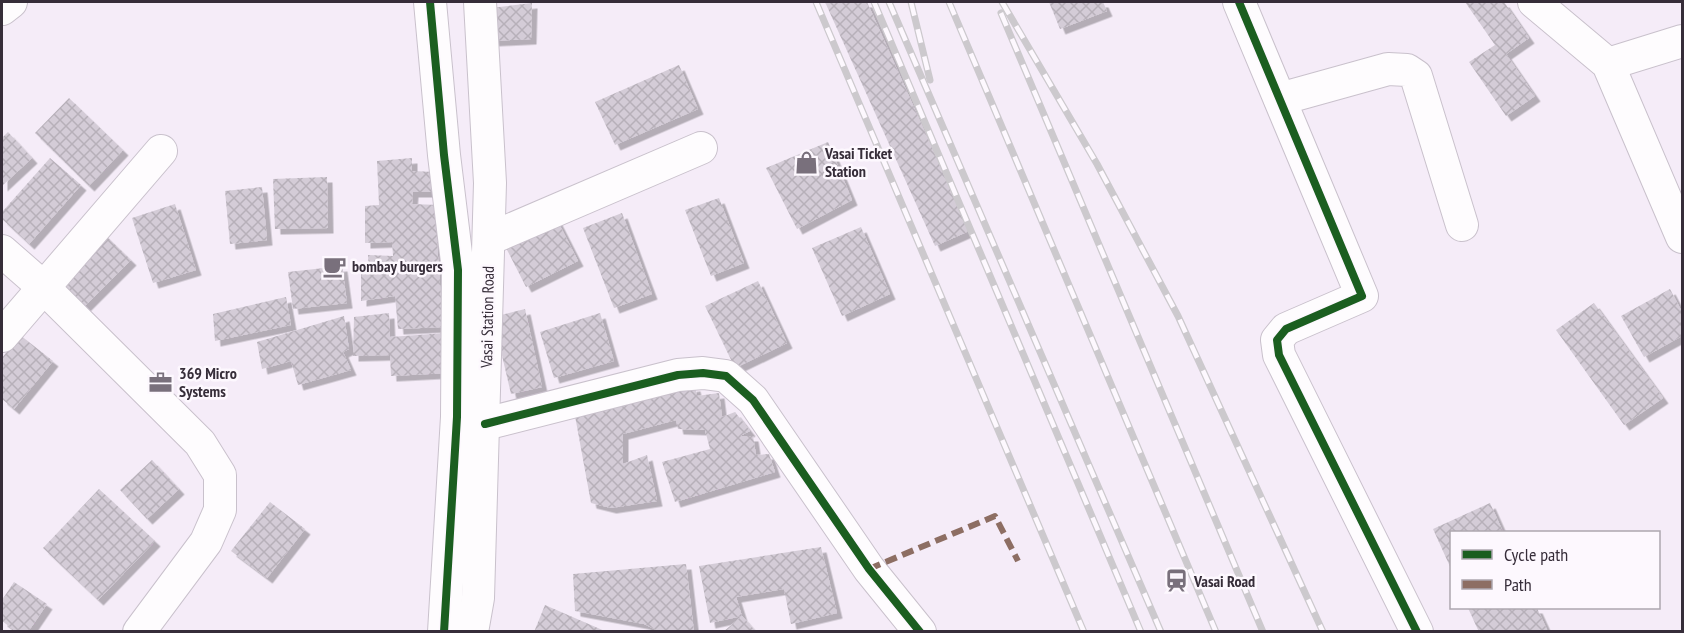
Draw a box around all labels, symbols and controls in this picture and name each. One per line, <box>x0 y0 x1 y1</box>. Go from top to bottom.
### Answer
place label: Vasai Ticket Station <box>824 143 893 181</box>
shop icon: Vasai Ticket Station <box>794 149 820 175</box>
cafe icon: bombay burgers <box>321 253 347 279</box>
place label: bombay burgers <box>352 256 443 276</box>
street label: Vasai Station Road <box>476 266 498 369</box>
place label: 369 Micro Systems <box>179 363 237 401</box>
office icon: 369 Micro Systems <box>148 369 174 395</box>
legend <box>1450 531 1660 609</box>
text: Cycle path <box>1504 543 1568 566</box>
station icon: Vasai Road <box>1163 568 1189 594</box>
place label: Vasai Road <box>1193 571 1255 591</box>
text: Path <box>1504 573 1532 596</box>

